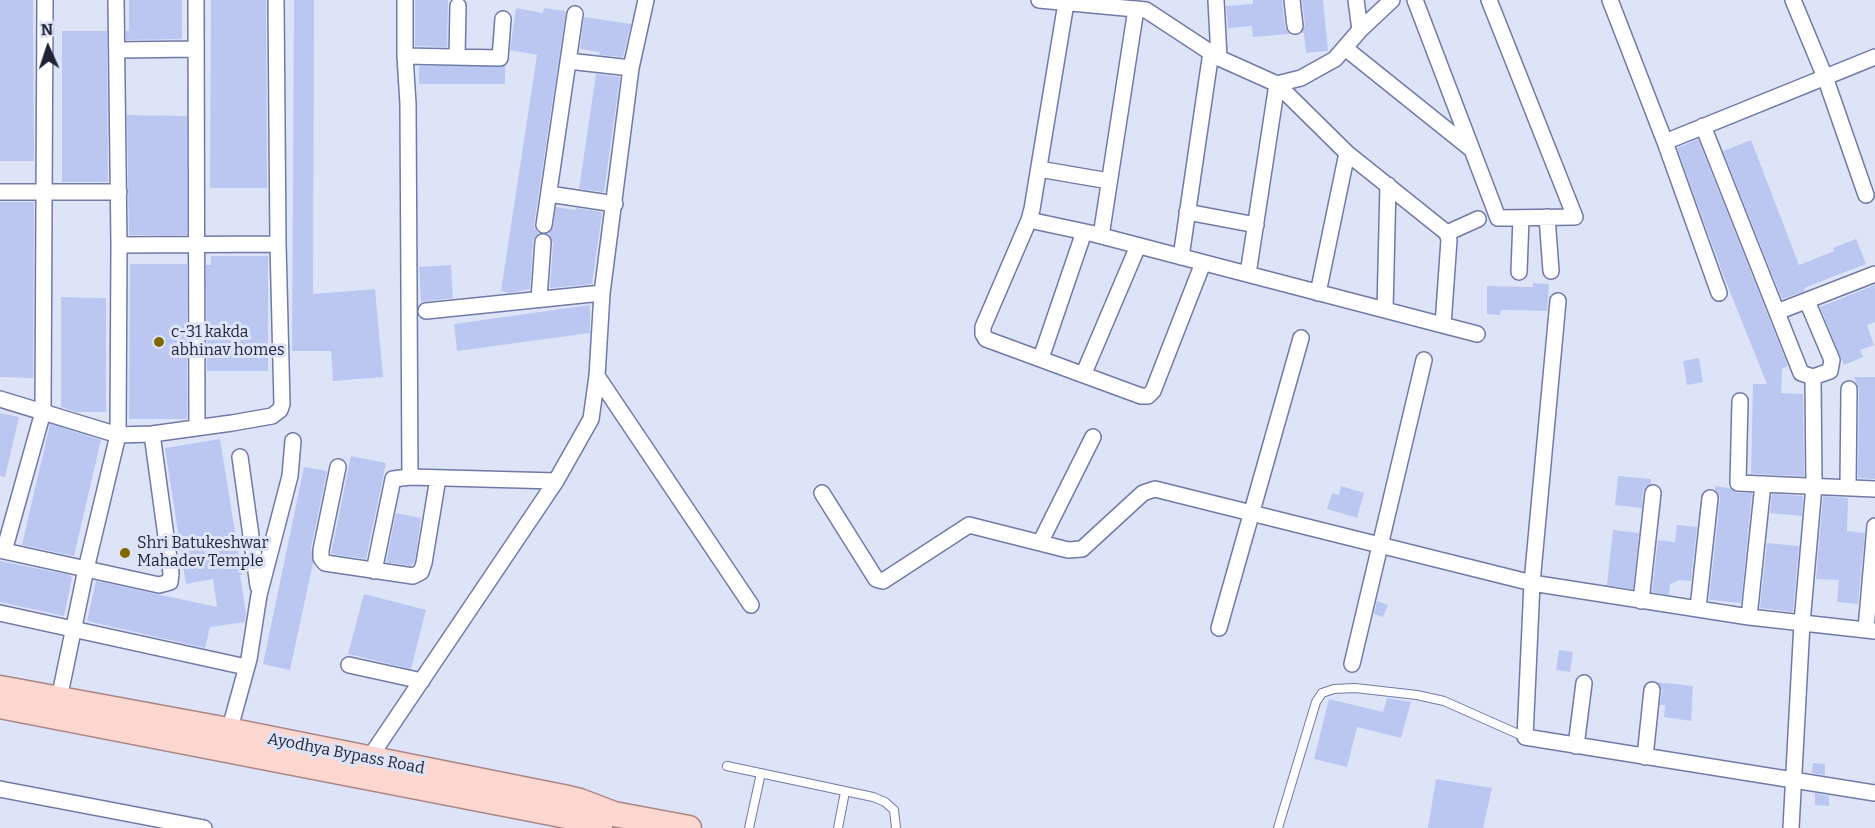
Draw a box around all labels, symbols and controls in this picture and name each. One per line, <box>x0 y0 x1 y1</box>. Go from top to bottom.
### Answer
north arrow <box>18 18 78 78</box>
text: N <box>40 20 54 39</box>
place label: c-31 kakda abhinav homes <box>171 323 285 361</box>
marker: c-31 kakda abhinav homes <box>152 335 166 349</box>
place label: Shri Batukeshwar Mahadev Temple <box>137 534 269 572</box>
marker: Shri Batukeshwar Mahadev Temple <box>118 546 132 560</box>
street label: Ayodhya Bypass Road <box>266 729 426 779</box>

